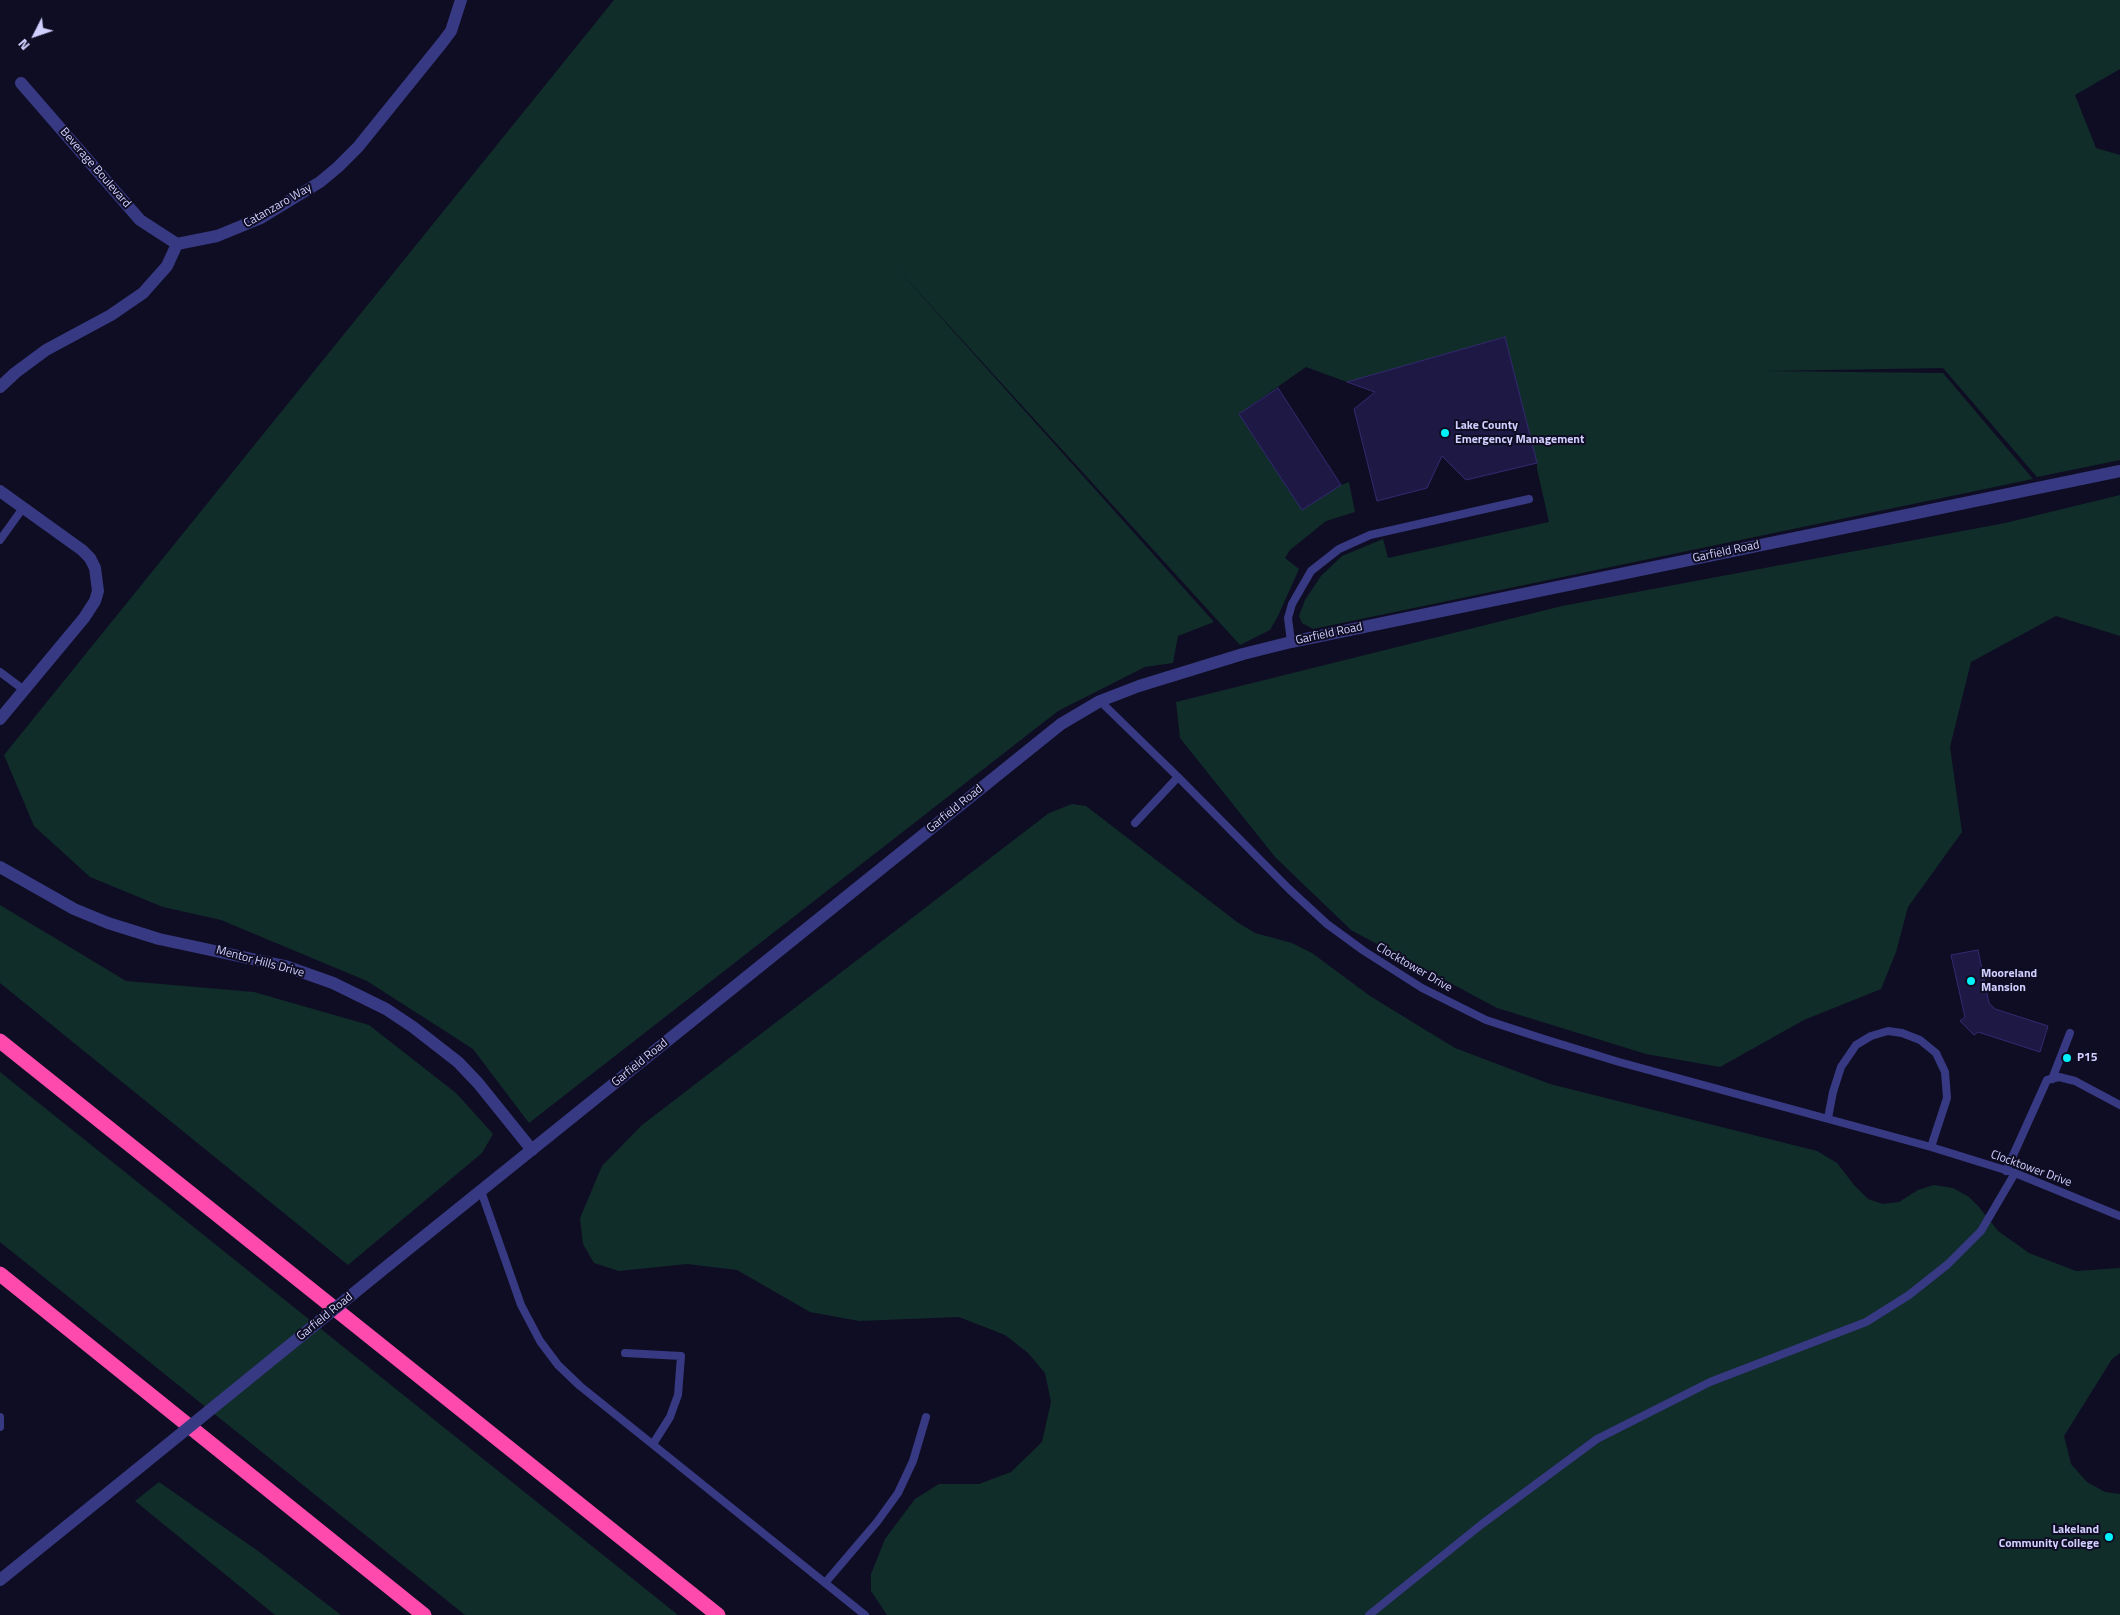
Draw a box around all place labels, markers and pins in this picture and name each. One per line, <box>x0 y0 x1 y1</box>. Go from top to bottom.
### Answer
place label: Lake County Emergency Management <box>1455 419 1584 447</box>
marker: Lake County Emergency Management <box>1439 427 1451 439</box>
place label: Mooreland Mansion <box>1981 967 2037 995</box>
marker: Mooreland Mansion <box>1965 975 1977 987</box>
place label: P15 <box>2077 1051 2098 1065</box>
marker: P15 <box>2061 1052 2073 1064</box>
place label: Lakeland Community College <box>1999 1523 2099 1551</box>
marker: Lakeland Community College <box>2103 1531 2115 1543</box>

